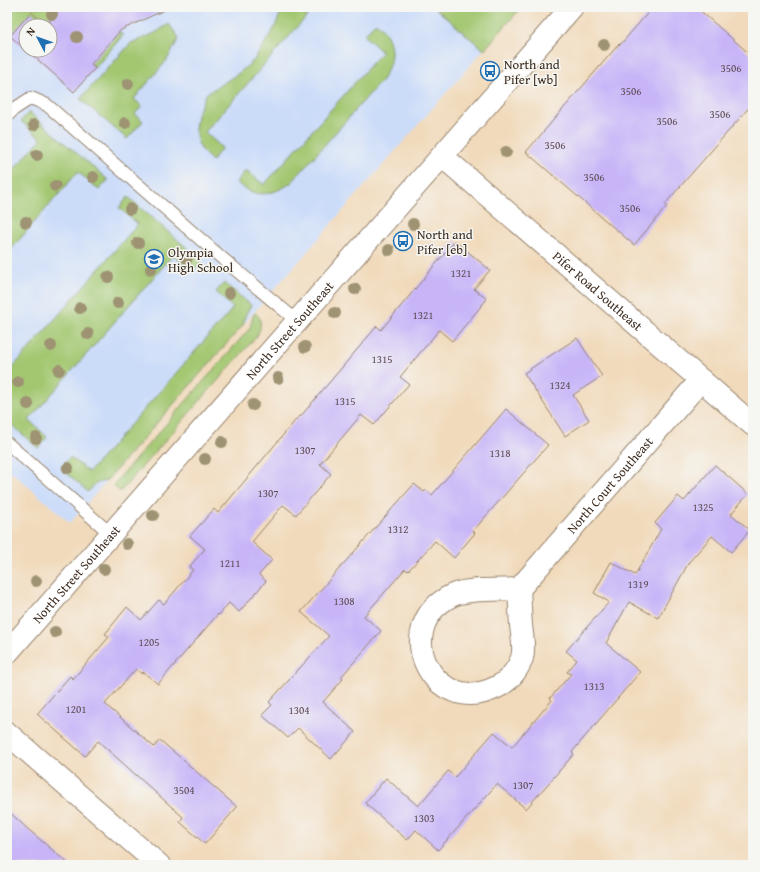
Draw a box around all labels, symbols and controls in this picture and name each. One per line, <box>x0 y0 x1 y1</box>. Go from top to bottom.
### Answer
north arrow <box>18 18 58 58</box>
text: N <box>22 23 39 39</box>
place label: North and Pifer [wb] <box>504 55 560 89</box>
bus stop icon: North and Pifer [wb] <box>479 60 501 82</box>
house number: 3506 <box>720 60 742 76</box>
house number: 3506 <box>620 83 642 99</box>
house number: 3506 <box>709 106 731 122</box>
house number: 3506 <box>656 113 678 129</box>
house number: 3506 <box>544 137 566 153</box>
house number: 3506 <box>583 169 605 185</box>
house number: 3506 <box>619 200 641 216</box>
place label: North and Pifer [eb] <box>417 225 473 259</box>
bus stop icon: North and Pifer [eb] <box>392 230 414 252</box>
place label: Olympia High School <box>168 243 233 277</box>
street label: Pifer Road Southeast <box>549 247 647 335</box>
school or university icon: Olympia High School <box>143 248 165 270</box>
house number: 1321 <box>450 265 472 281</box>
street label: North Street Southeast <box>241 276 338 383</box>
house number: 1321 <box>412 307 434 323</box>
house number: 1315 <box>371 351 393 367</box>
house number: 1324 <box>549 377 571 393</box>
house number: 1315 <box>334 393 356 409</box>
street label: North Court Southeast <box>562 432 657 537</box>
house number: 1307 <box>294 442 316 458</box>
house number: 1318 <box>489 445 511 461</box>
house number: 1307 <box>257 485 279 501</box>
house number: 1325 <box>692 499 714 515</box>
street label: North Street Southeast <box>28 520 125 627</box>
house number: 1312 <box>387 521 409 537</box>
house number: 1211 <box>219 555 241 571</box>
house number: 1319 <box>627 576 649 592</box>
house number: 1308 <box>333 593 355 609</box>
house number: 1205 <box>138 634 160 650</box>
house number: 1313 <box>583 678 605 694</box>
house number: 1201 <box>65 701 87 717</box>
house number: 1304 <box>288 702 310 718</box>
house number: 1307 <box>512 777 534 793</box>
house number: 3504 <box>173 782 195 798</box>
house number: 1303 <box>413 810 435 826</box>

